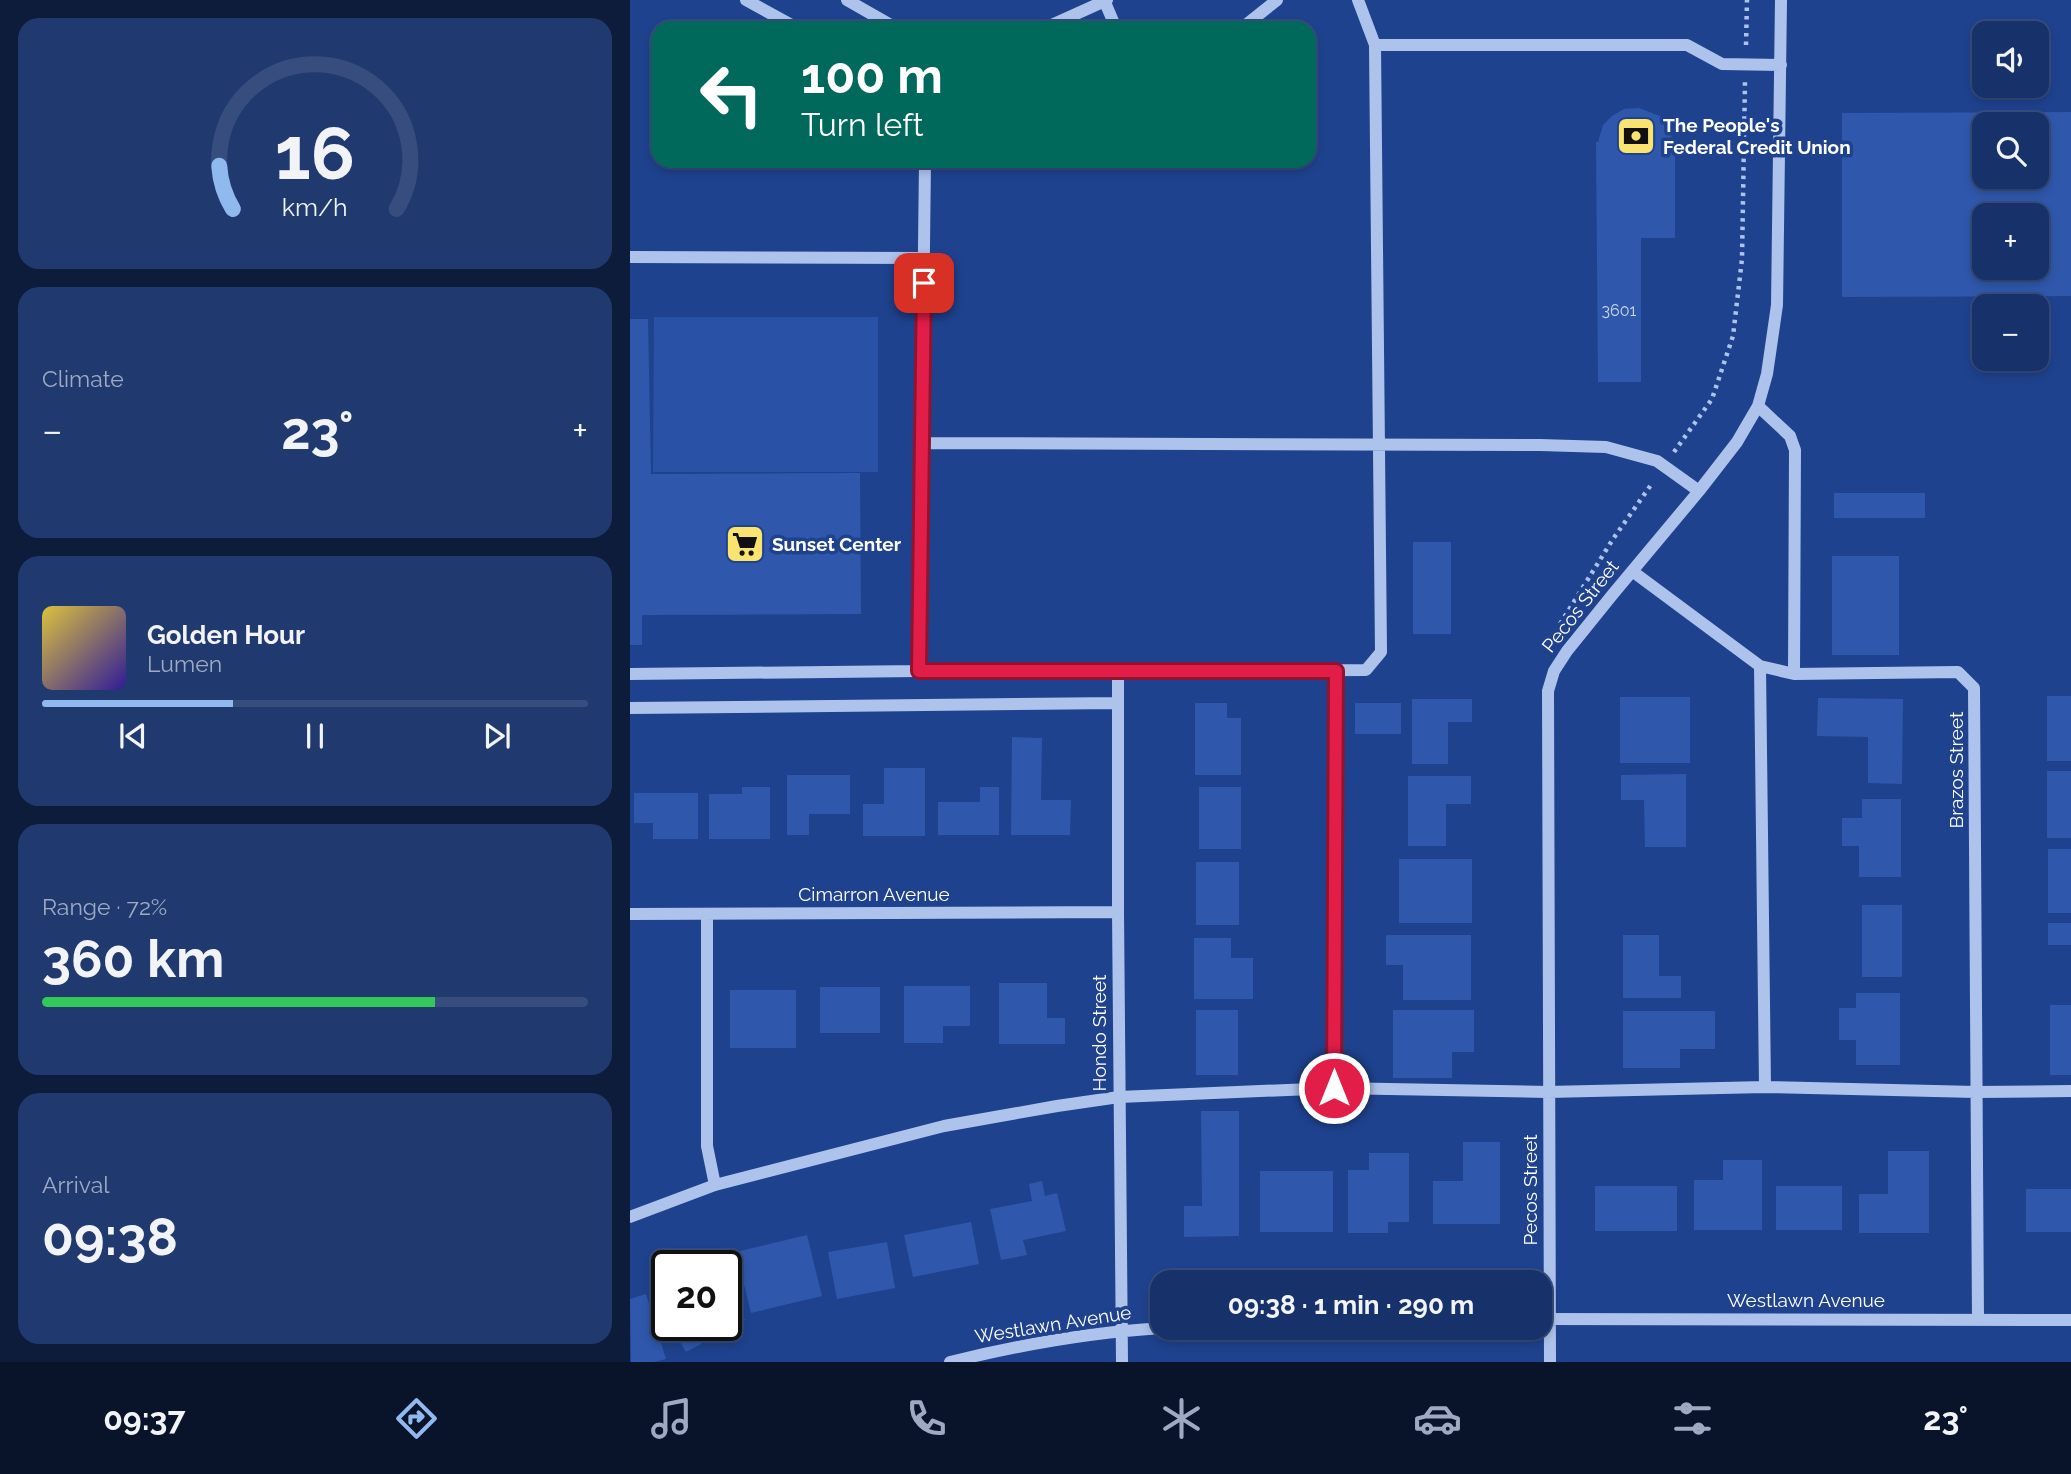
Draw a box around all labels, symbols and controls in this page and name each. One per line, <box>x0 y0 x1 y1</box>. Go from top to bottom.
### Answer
map controls <box>1972 21 2049 371</box>
button: sound <box>1972 21 2049 98</box>
text: 100 m <box>801 47 943 104</box>
icon: left <box>686 49 777 140</box>
text: Turn left <box>801 106 923 143</box>
text: 16 <box>275 112 355 197</box>
button: search <box>1972 112 2049 189</box>
place label: The People's Federal Credit Union <box>1663 114 1851 158</box>
bank icon: The People's Federal Credit Union <box>1615 115 1657 157</box>
text: km/h <box>282 192 348 222</box>
button: + <box>1972 203 2049 280</box>
pin <box>894 253 954 313</box>
icon: arrive <box>905 264 943 302</box>
button: − <box>1972 294 2049 371</box>
house number: 3601 <box>1602 301 1637 320</box>
text: Climate <box>42 365 124 392</box>
text: 23° <box>281 400 354 461</box>
text: − <box>42 408 62 453</box>
text: + <box>572 408 588 453</box>
supermarket icon: Sunset Center <box>724 523 766 565</box>
place label: Sunset Center <box>772 533 902 555</box>
street label: Pecos Street <box>1537 555 1623 657</box>
text: Golden Hour <box>147 620 305 650</box>
text: Lumen <box>147 650 222 677</box>
street label: Brazos Street <box>1945 711 1967 828</box>
icon: previous <box>114 717 152 755</box>
icon: pause <box>296 717 334 755</box>
icon: next <box>478 717 516 755</box>
street label: Cimarron Avenue <box>798 883 950 905</box>
text: Range · 72% <box>42 893 167 920</box>
text: 360 km <box>42 928 224 989</box>
street label: Hondo Street <box>1088 974 1110 1091</box>
position arrow <box>1297 1051 1371 1125</box>
street label: Pecos Street <box>1519 1134 1541 1246</box>
text: Arrival <box>42 1171 109 1198</box>
text: 09:38 <box>42 1206 178 1267</box>
speed limit sign: 20 <box>651 1250 742 1341</box>
street label: Westlawn Avenue <box>1727 1289 1885 1311</box>
text: 09:38 · 1 min · 290 m <box>1228 1290 1474 1320</box>
street label: Westlawn Avenue <box>973 1301 1133 1347</box>
icon: directions <box>392 1394 441 1443</box>
icon: music <box>647 1394 696 1443</box>
icon: phone <box>902 1394 951 1443</box>
icon: climate <box>1157 1394 1206 1443</box>
icon: car <box>1413 1394 1462 1443</box>
icon: filters <box>1668 1394 1717 1443</box>
text: 09:37 <box>103 1400 185 1437</box>
text: 23° <box>1923 1400 1968 1437</box>

